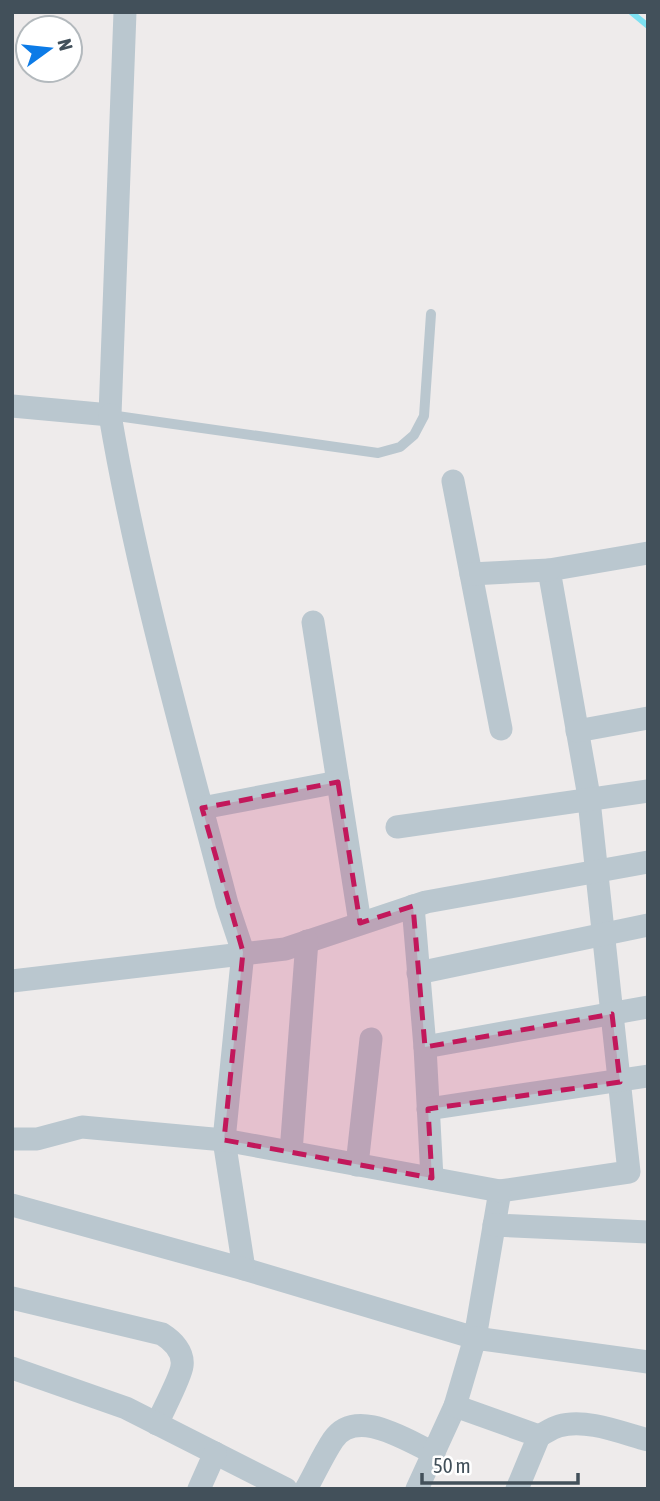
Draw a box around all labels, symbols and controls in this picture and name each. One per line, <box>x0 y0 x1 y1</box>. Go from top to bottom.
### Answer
north arrow <box>14 14 84 84</box>
text: N <box>53 36 77 53</box>
scale bar <box>422 1442 578 1486</box>
text: 50 m <box>433 1453 471 1477</box>

